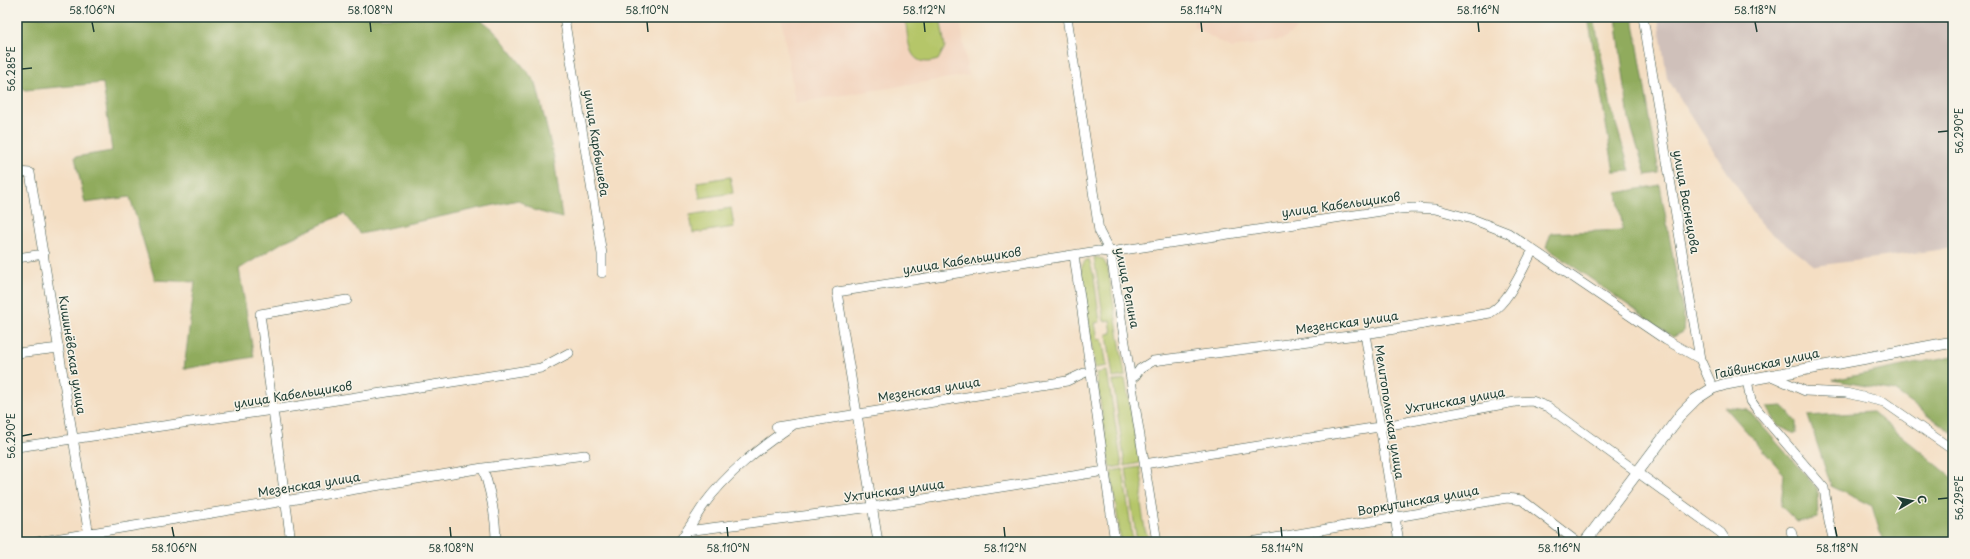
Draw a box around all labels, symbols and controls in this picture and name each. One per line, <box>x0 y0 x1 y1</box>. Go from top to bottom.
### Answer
text: 58.106°N <box>69 2 115 17</box>
text: 58.108°N <box>347 2 393 17</box>
text: 58.110°N <box>625 2 669 17</box>
text: 58.112°N <box>902 2 946 17</box>
text: 58.114°N <box>1180 2 1223 17</box>
text: 58.116°N <box>1457 2 1500 17</box>
text: 58.118°N <box>1734 2 1776 17</box>
text: 56.285°E <box>3 46 18 92</box>
street label: улица Карбышева <box>580 88 614 198</box>
text: 56.290°E <box>1951 108 1966 154</box>
street label: улица Васнецова <box>1669 149 1705 255</box>
street label: улица Кабельщиков <box>1280 187 1402 221</box>
street label: улица Кабельщиков <box>901 242 1022 278</box>
street label: улица Репина <box>1111 246 1145 330</box>
street label: Кишинёвская улица <box>55 294 91 416</box>
street label: Мезенская улица <box>1294 306 1400 338</box>
street label: Мелитопольская улица <box>1370 343 1410 481</box>
street label: Гайвинская улица <box>1713 343 1821 383</box>
street label: Мезенская улица <box>876 372 982 406</box>
street label: улица Кабельщиков <box>232 376 353 412</box>
street label: Ухтинская улица <box>1403 382 1507 418</box>
text: 56.290°E <box>3 413 18 459</box>
street label: Мезенская улица <box>256 467 362 501</box>
street label: Ухтинская улица <box>843 474 946 506</box>
text: 56.295°E <box>1951 475 1966 521</box>
street label: Воркутинская улица <box>1356 480 1480 520</box>
north arrow <box>1892 481 1932 521</box>
text: С <box>1913 494 1931 505</box>
text: 58.106°N <box>151 540 197 555</box>
text: 58.108°N <box>428 540 474 555</box>
text: 58.110°N <box>706 540 750 555</box>
text: 58.112°N <box>983 540 1027 555</box>
text: 58.114°N <box>1261 540 1304 555</box>
text: 58.116°N <box>1538 540 1581 555</box>
text: 58.118°N <box>1816 540 1858 555</box>

